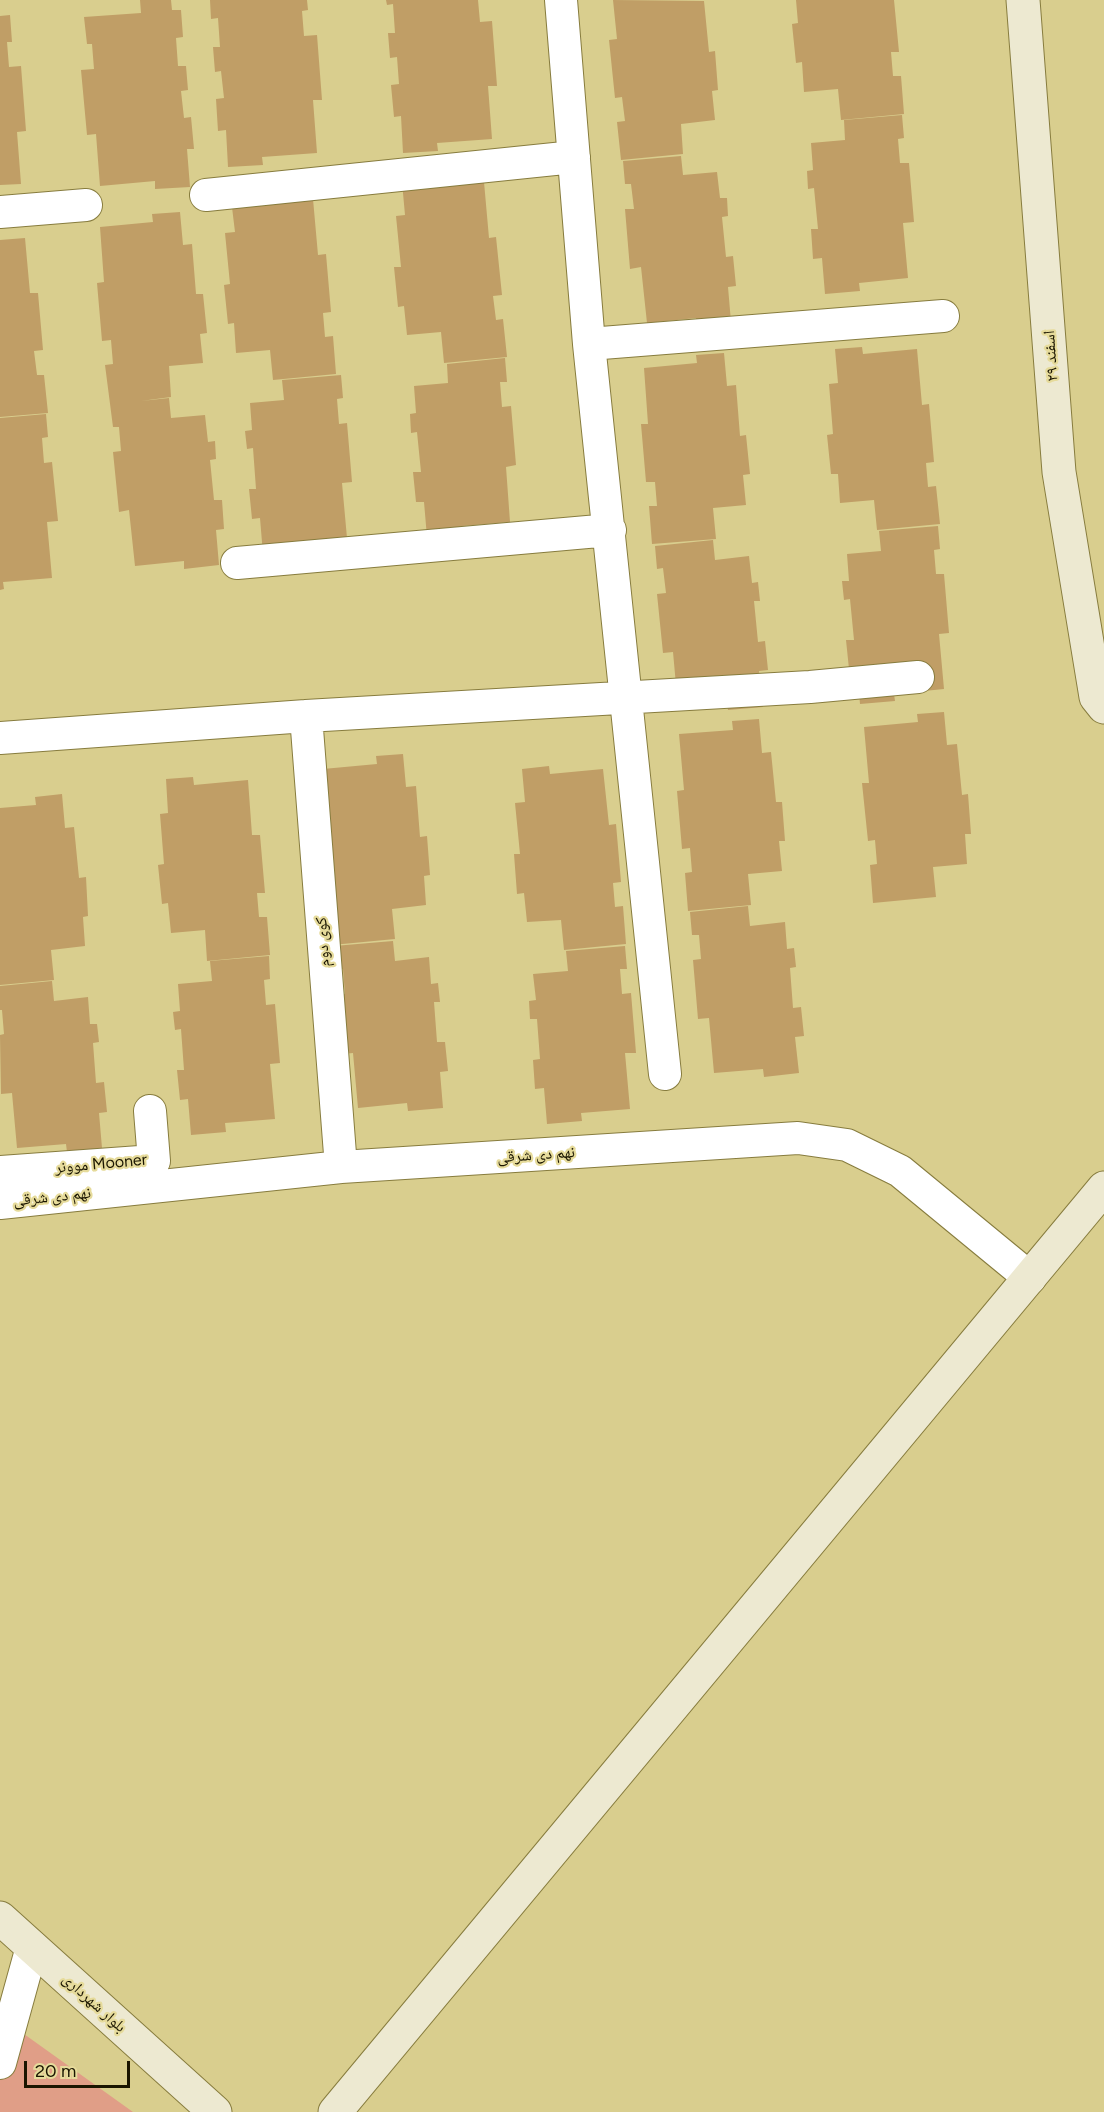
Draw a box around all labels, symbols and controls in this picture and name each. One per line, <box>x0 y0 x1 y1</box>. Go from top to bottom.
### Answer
street label: ۲۹ اسفند <box>1040 330 1062 382</box>
street label: کوی دوم <box>312 916 334 968</box>
street label: نهم دی شرقی <box>496 1143 576 1167</box>
street label: موونر Mooner <box>54 1150 148 1178</box>
street label: نهم دی شرقی <box>12 1183 92 1211</box>
street label: بلوار شهرداری <box>58 1969 130 2037</box>
scale bar <box>27 2049 134 2087</box>
text: 20 m <box>35 2060 76 2082</box>

